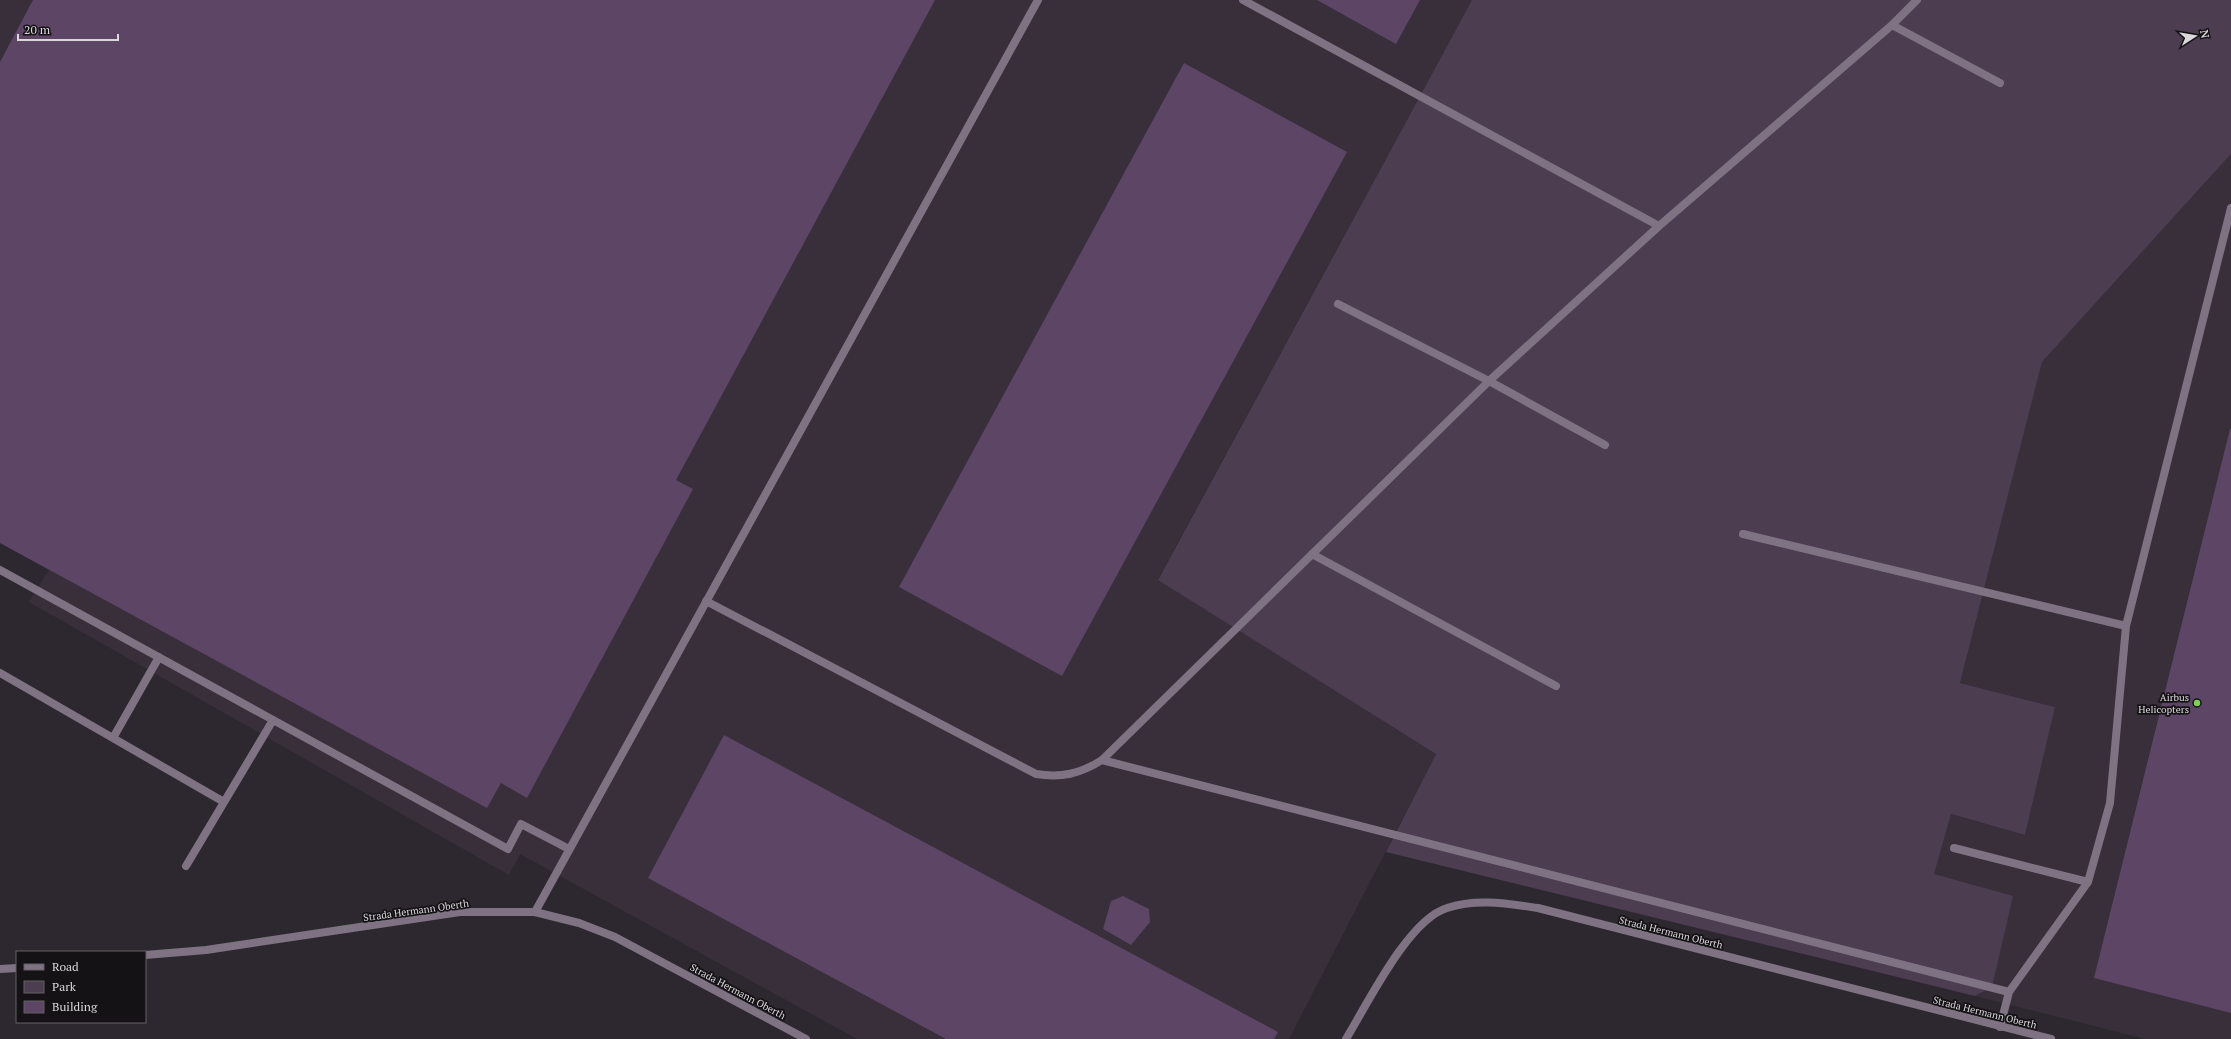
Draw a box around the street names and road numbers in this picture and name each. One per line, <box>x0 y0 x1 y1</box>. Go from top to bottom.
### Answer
street label: Strada Hermann Oberth <box>362 897 470 924</box>
street label: Strada Hermann Oberth <box>1618 913 1724 952</box>
street label: Strada Hermann Oberth <box>688 961 788 1022</box>
street label: Strada Hermann Oberth <box>1932 993 2038 1032</box>

